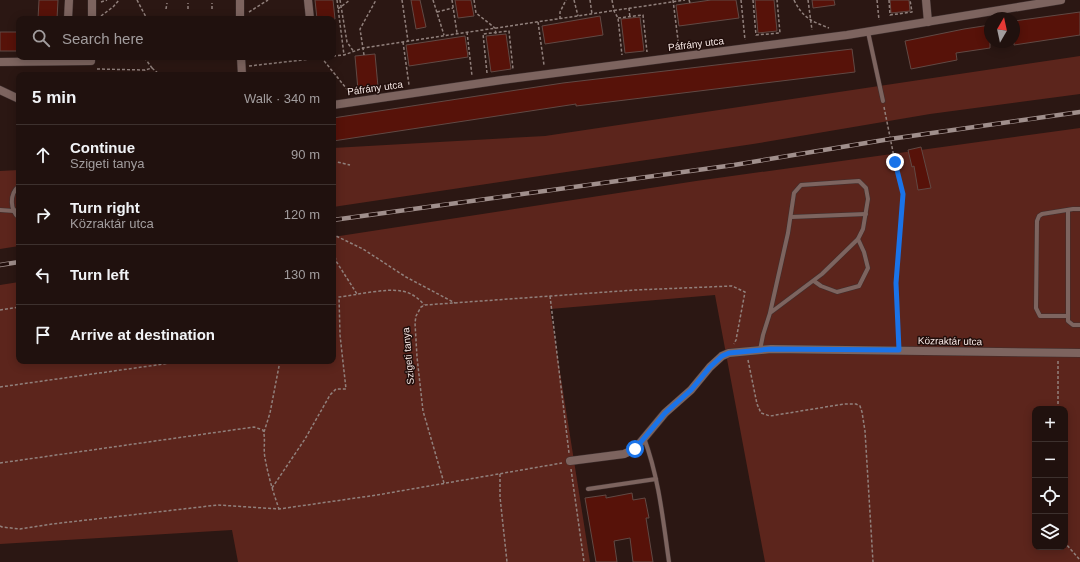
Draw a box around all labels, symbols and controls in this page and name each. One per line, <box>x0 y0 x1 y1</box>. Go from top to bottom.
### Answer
north arrow <box>984 12 1020 48</box>
search box <box>16 16 336 60</box>
icon: search <box>30 27 52 49</box>
text: Search here <box>62 30 144 47</box>
street label: Páfrány utca <box>667 35 725 53</box>
street label: Páfrány utca <box>346 79 404 97</box>
text: 5 min <box>32 88 76 107</box>
text: Walk · 340 m <box>244 91 320 106</box>
text: Continue <box>70 139 135 156</box>
icon: ahead <box>32 144 54 166</box>
text: 90 m <box>291 147 320 162</box>
route end <box>886 153 904 171</box>
text: Szigeti tanya <box>70 156 144 171</box>
text: Turn right <box>70 199 140 216</box>
icon: right <box>32 204 54 226</box>
text: 120 m <box>284 207 320 222</box>
text: Közraktár utca <box>70 216 154 231</box>
icon: left <box>32 264 54 286</box>
text: Turn left <box>70 266 129 283</box>
text: 130 m <box>284 267 320 282</box>
icon: arrive <box>32 324 54 346</box>
text: Arrive at destination <box>70 326 215 343</box>
street label: Szigeti tanya <box>400 327 416 385</box>
street label: Közraktár utca <box>918 335 983 347</box>
map controls <box>1032 406 1068 550</box>
button: + <box>1032 406 1068 442</box>
route start <box>626 440 644 458</box>
button: − <box>1032 442 1068 478</box>
button: locate <box>1032 478 1068 514</box>
button: layers <box>1032 514 1068 550</box>

